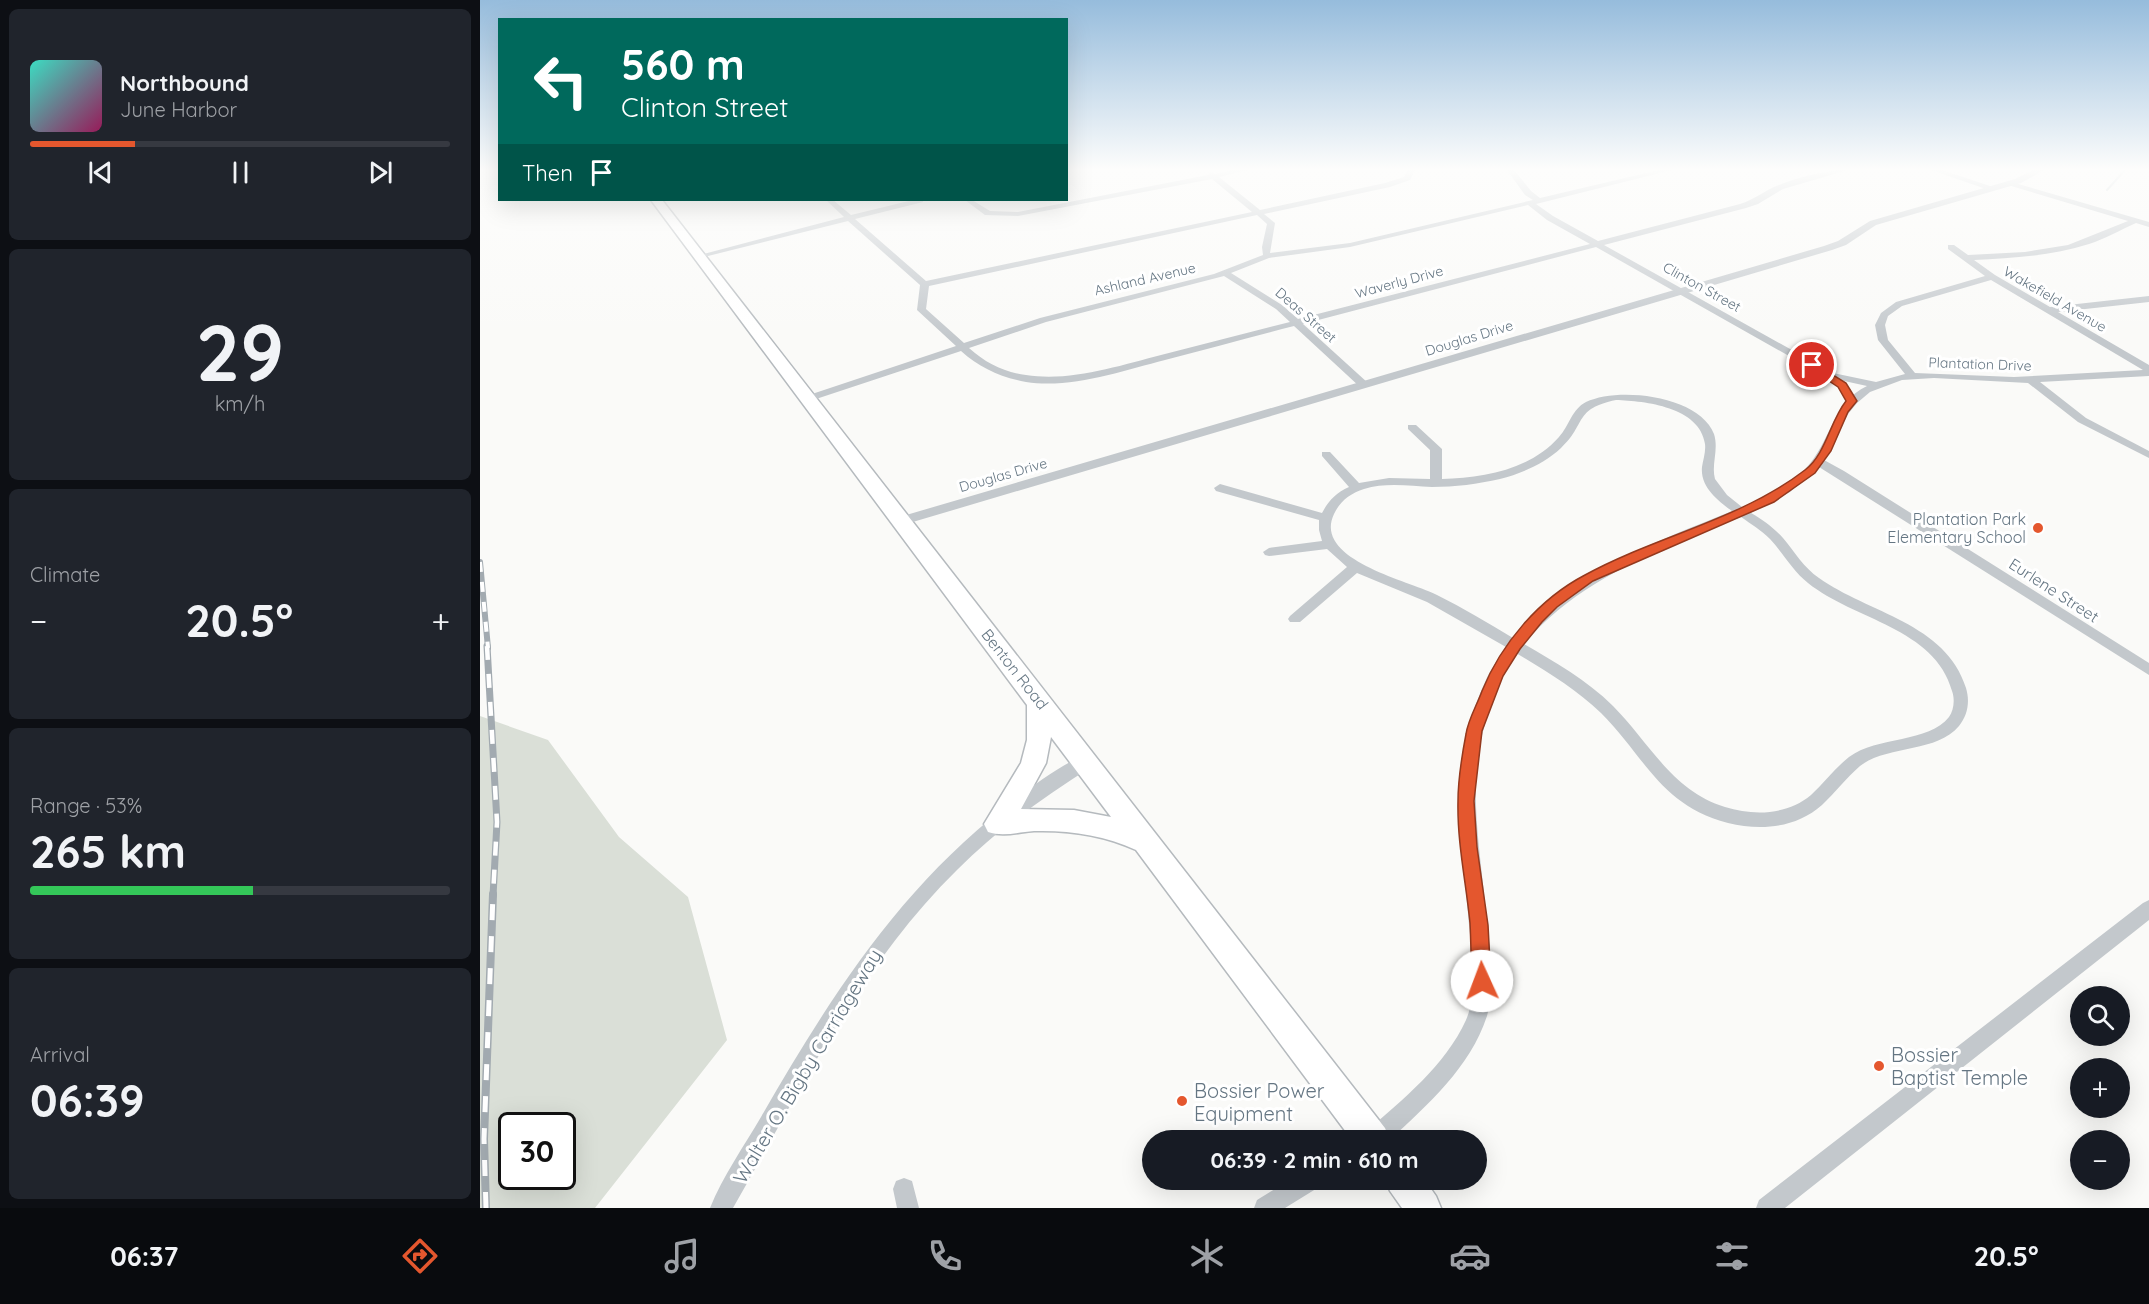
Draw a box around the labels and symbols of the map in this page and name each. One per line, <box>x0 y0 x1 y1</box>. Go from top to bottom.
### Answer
street label: Clinton Street <box>1660 258 1745 316</box>
street label: Ashland Avenue <box>1093 259 1198 299</box>
street label: Waverly Drive <box>1353 262 1445 302</box>
street label: Wakefield Avenue <box>2000 262 2110 336</box>
street label: Deas Street <box>1272 284 1341 347</box>
street label: Douglas Drive <box>1423 316 1515 360</box>
pin <box>1786 339 1837 390</box>
street label: Plantation Drive <box>1928 353 2032 375</box>
street label: Douglas Drive <box>957 454 1049 496</box>
place label: Plantation Park Elementary School <box>1887 509 2026 547</box>
marker: Plantation Park Elementary School <box>2031 521 2045 535</box>
street label: Eurlene Street <box>2005 554 2103 626</box>
street label: Benton Road <box>977 625 1053 713</box>
street label: Walter O. Bigby Carriageway <box>727 944 887 1188</box>
position arrow <box>1450 949 1514 1013</box>
place label: Bossier Baptist Temple <box>1891 1042 2028 1090</box>
marker: Bossier Baptist Temple <box>1872 1059 1886 1073</box>
place label: Bossier Power Equipment <box>1194 1078 1325 1126</box>
marker: Bossier Power Equipment <box>1175 1094 1189 1108</box>
speed limit sign: 30 <box>498 1112 576 1190</box>

